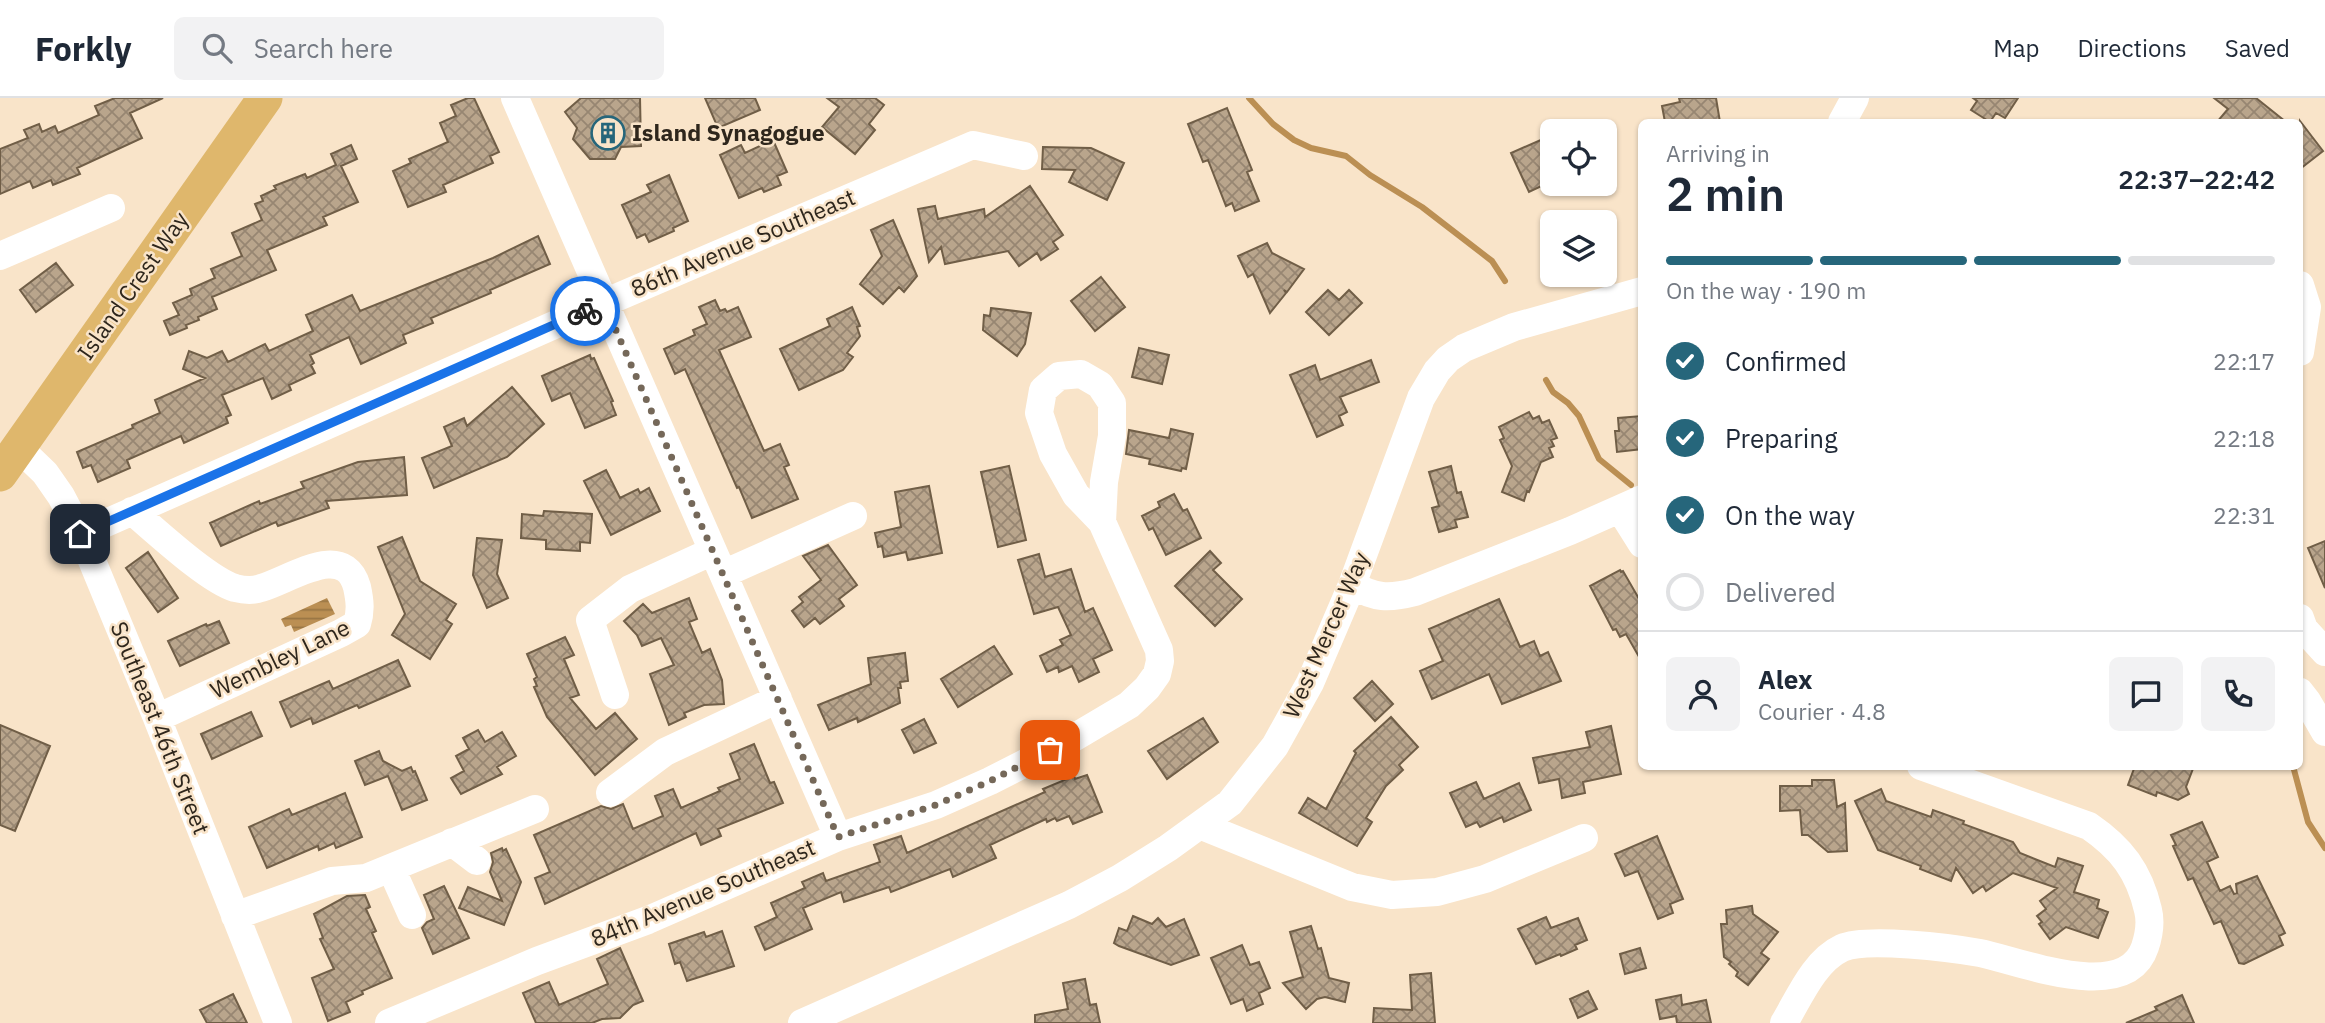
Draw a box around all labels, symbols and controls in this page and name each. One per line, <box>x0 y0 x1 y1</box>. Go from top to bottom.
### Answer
search box <box>174 17 664 80</box>
text: Forkly <box>35 27 132 70</box>
icon: search <box>198 29 236 67</box>
text: Search here <box>254 31 393 65</box>
text: Map <box>1993 32 2039 64</box>
text: Directions <box>2077 32 2187 64</box>
text: Saved <box>2225 32 2290 64</box>
building icon: Island Synagogue <box>589 114 627 152</box>
place label: Island Synagogue <box>632 117 825 147</box>
map controls <box>1540 119 1617 287</box>
button: locate <box>1540 119 1617 196</box>
text: Arriving in <box>1666 138 1770 168</box>
text: 22:37–22:42 <box>2118 162 2275 196</box>
text: 2 min <box>1666 164 1785 224</box>
street label: 86th Avenue Southeast <box>626 181 859 303</box>
street label: Island Crest Way <box>70 205 195 365</box>
button: layers <box>1540 210 1617 287</box>
text: On the way · 190 m <box>1666 275 1866 305</box>
courier <box>550 276 620 346</box>
icon: bike <box>566 292 604 330</box>
icon: check <box>1666 342 1704 380</box>
text: Confirmed <box>1725 344 1847 378</box>
text: 22:17 <box>2213 346 2275 376</box>
icon: check <box>1666 419 1704 457</box>
text: Preparing <box>1725 421 1838 455</box>
text: 22:18 <box>2213 423 2275 453</box>
icon: check <box>1666 496 1704 534</box>
text: On the way <box>1725 498 1855 532</box>
text: 22:31 <box>2213 500 2275 530</box>
pin <box>50 504 110 564</box>
icon: home <box>61 515 99 553</box>
street label: West Mercer Way <box>1275 546 1375 722</box>
text: Delivered <box>1725 575 1836 609</box>
street label: Wembley Lane <box>205 611 354 705</box>
street label: Southeast 46th Street <box>104 617 217 839</box>
button: person <box>1666 657 1740 731</box>
button: chat <box>2109 657 2183 731</box>
button: phone <box>2201 657 2275 731</box>
text: Alex <box>1758 662 1812 696</box>
text: Courier · 4.8 <box>1758 696 1886 726</box>
pin <box>1020 720 1080 780</box>
icon: bag <box>1031 731 1069 769</box>
street label: 84th Avenue Southeast <box>586 831 819 953</box>

